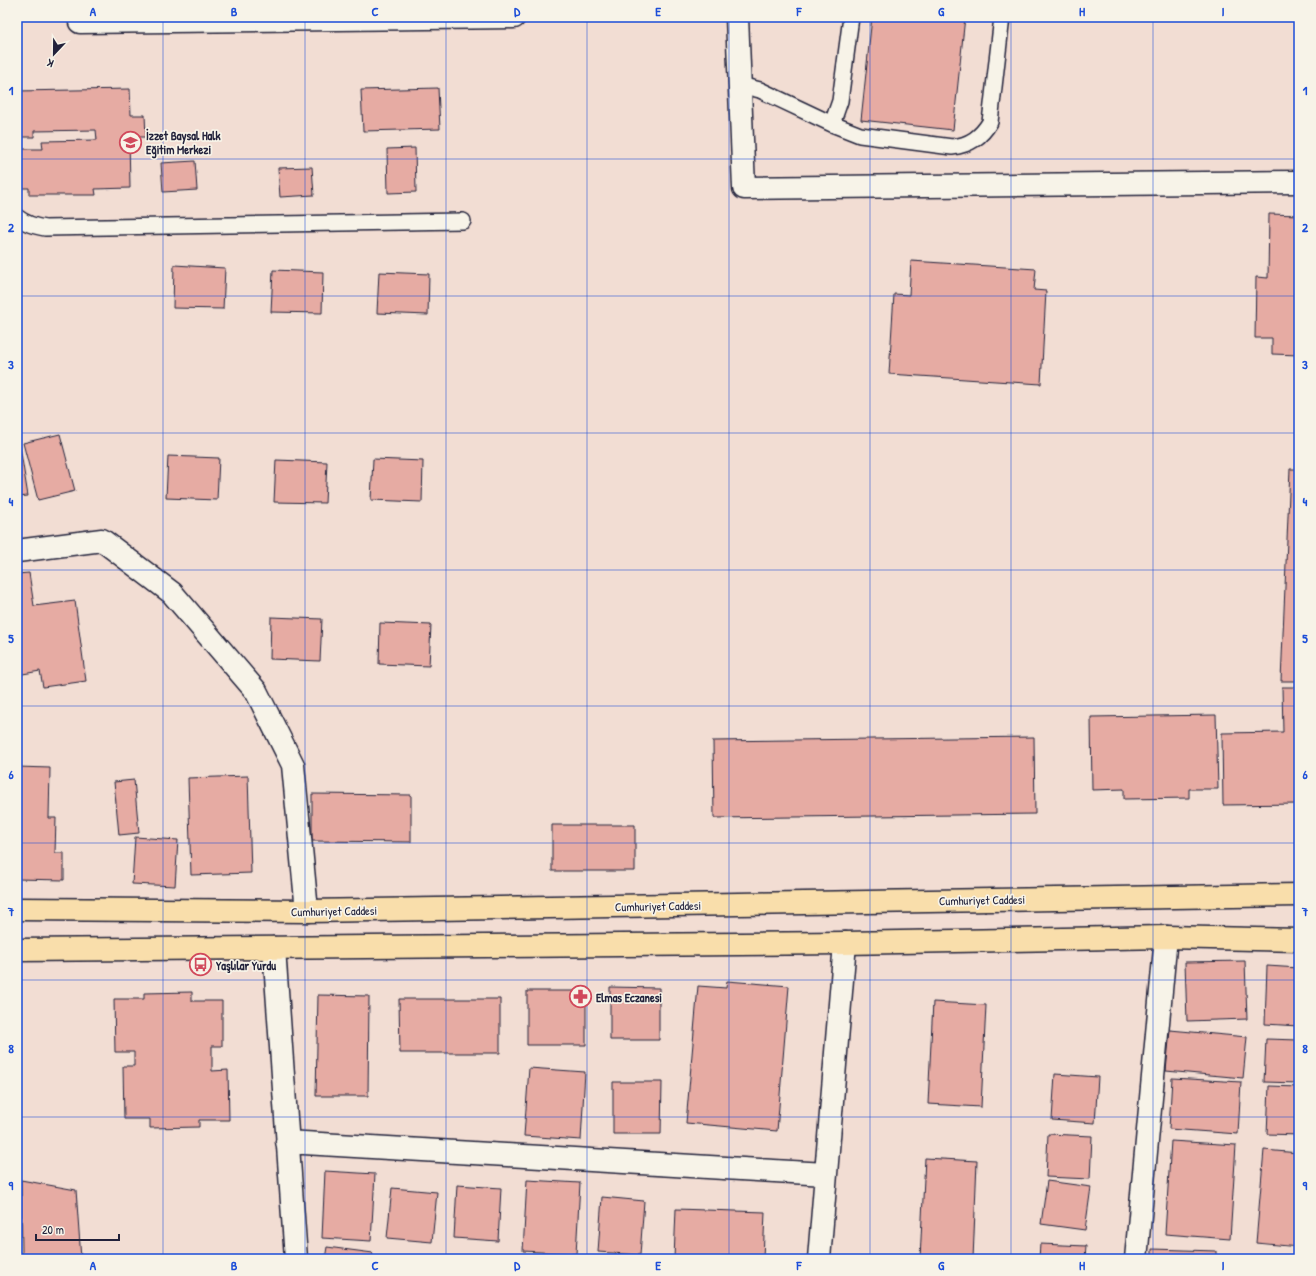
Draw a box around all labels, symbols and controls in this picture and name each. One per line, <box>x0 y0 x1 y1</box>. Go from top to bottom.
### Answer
text: A <box>90 2 97 20</box>
text: B <box>231 2 238 20</box>
text: C <box>371 2 379 20</box>
text: D <box>514 2 521 20</box>
text: E <box>655 2 661 20</box>
text: F <box>796 2 803 20</box>
text: G <box>938 2 945 20</box>
text: H <box>1079 2 1085 20</box>
text: I <box>1221 2 1225 20</box>
north arrow <box>34 34 74 74</box>
text: K <box>45 56 56 71</box>
text: 1 <box>9 81 14 99</box>
text: 1 <box>1303 81 1308 99</box>
place label: İzzet Baysal Halk Eğitim Merkezi <box>146 127 220 159</box>
school or university icon: İzzet Baysal Halk Eğitim Merkezi <box>118 129 144 155</box>
text: 2 <box>8 218 15 236</box>
text: 2 <box>1302 218 1309 236</box>
text: 3 <box>8 355 14 373</box>
text: 3 <box>1302 355 1308 373</box>
text: 4 <box>9 492 14 510</box>
text: 4 <box>1303 492 1308 510</box>
text: 5 <box>8 629 14 647</box>
text: 5 <box>1302 629 1308 647</box>
text: 6 <box>8 765 14 783</box>
text: 6 <box>1302 765 1308 783</box>
street label: Cumhuriyet Caddesi <box>939 891 1025 909</box>
street label: Cumhuriyet Caddesi <box>615 897 701 915</box>
text: 7 <box>7 902 15 920</box>
street label: Cumhuriyet Caddesi <box>291 902 377 920</box>
text: 7 <box>1301 902 1309 920</box>
bus stop icon: Yaşlılar Yurdu <box>188 952 214 978</box>
place label: Yaşlılar Yurdu <box>215 957 276 974</box>
pharmacy icon: Elmas Eczanesi <box>567 984 593 1010</box>
place label: Elmas Eczanesi <box>596 989 662 1006</box>
text: 8 <box>8 1039 14 1057</box>
text: 8 <box>1302 1039 1308 1057</box>
text: 9 <box>9 1176 14 1194</box>
text: 9 <box>1303 1176 1308 1194</box>
scale bar <box>36 1216 119 1242</box>
text: 20 m <box>42 1221 64 1238</box>
text: A <box>90 1256 97 1274</box>
text: B <box>231 1256 238 1274</box>
text: C <box>371 1256 379 1274</box>
text: D <box>514 1256 521 1274</box>
text: E <box>655 1256 661 1274</box>
text: F <box>796 1256 803 1274</box>
text: G <box>938 1256 945 1274</box>
text: H <box>1079 1256 1085 1274</box>
text: I <box>1221 1256 1225 1274</box>

